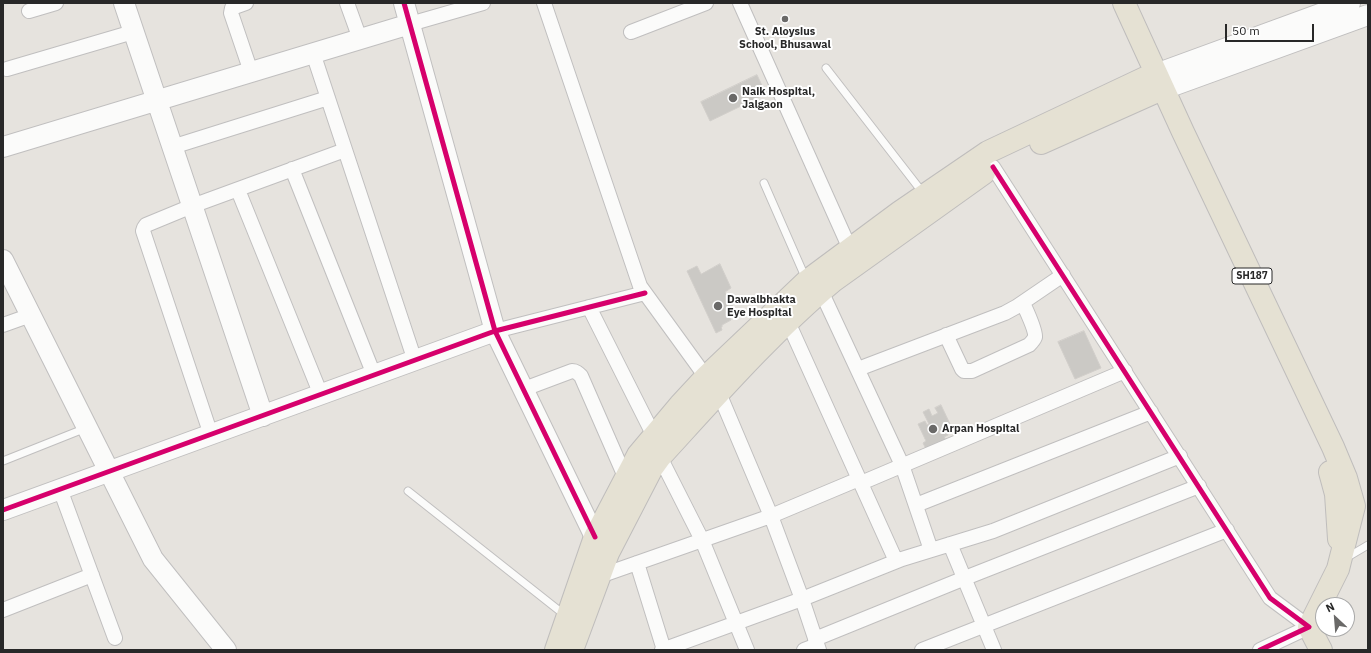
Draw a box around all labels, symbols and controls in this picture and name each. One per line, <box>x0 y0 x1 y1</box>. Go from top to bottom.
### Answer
marker: St. Aloysius School, Bhusawal <box>780 14 790 24</box>
scale bar <box>1227 16 1316 42</box>
text: 50 m <box>1232 23 1260 38</box>
place label: St. Aloysius School, Bhusawal <box>739 25 831 51</box>
place label: Naik Hospital, Jalgaon <box>742 85 815 111</box>
marker: Naik Hospital, Jalgaon <box>727 92 739 104</box>
road number: SH187 <box>1232 268 1272 284</box>
place label: Dawalbhakta Eye Hospital <box>727 293 796 319</box>
marker: Dawalbhakta Eye Hospital <box>712 300 724 312</box>
place label: Arpan Hospital <box>942 422 1019 436</box>
marker: Arpan Hospital <box>927 423 939 435</box>
north arrow <box>1315 597 1355 637</box>
text: N <box>1324 599 1337 615</box>

